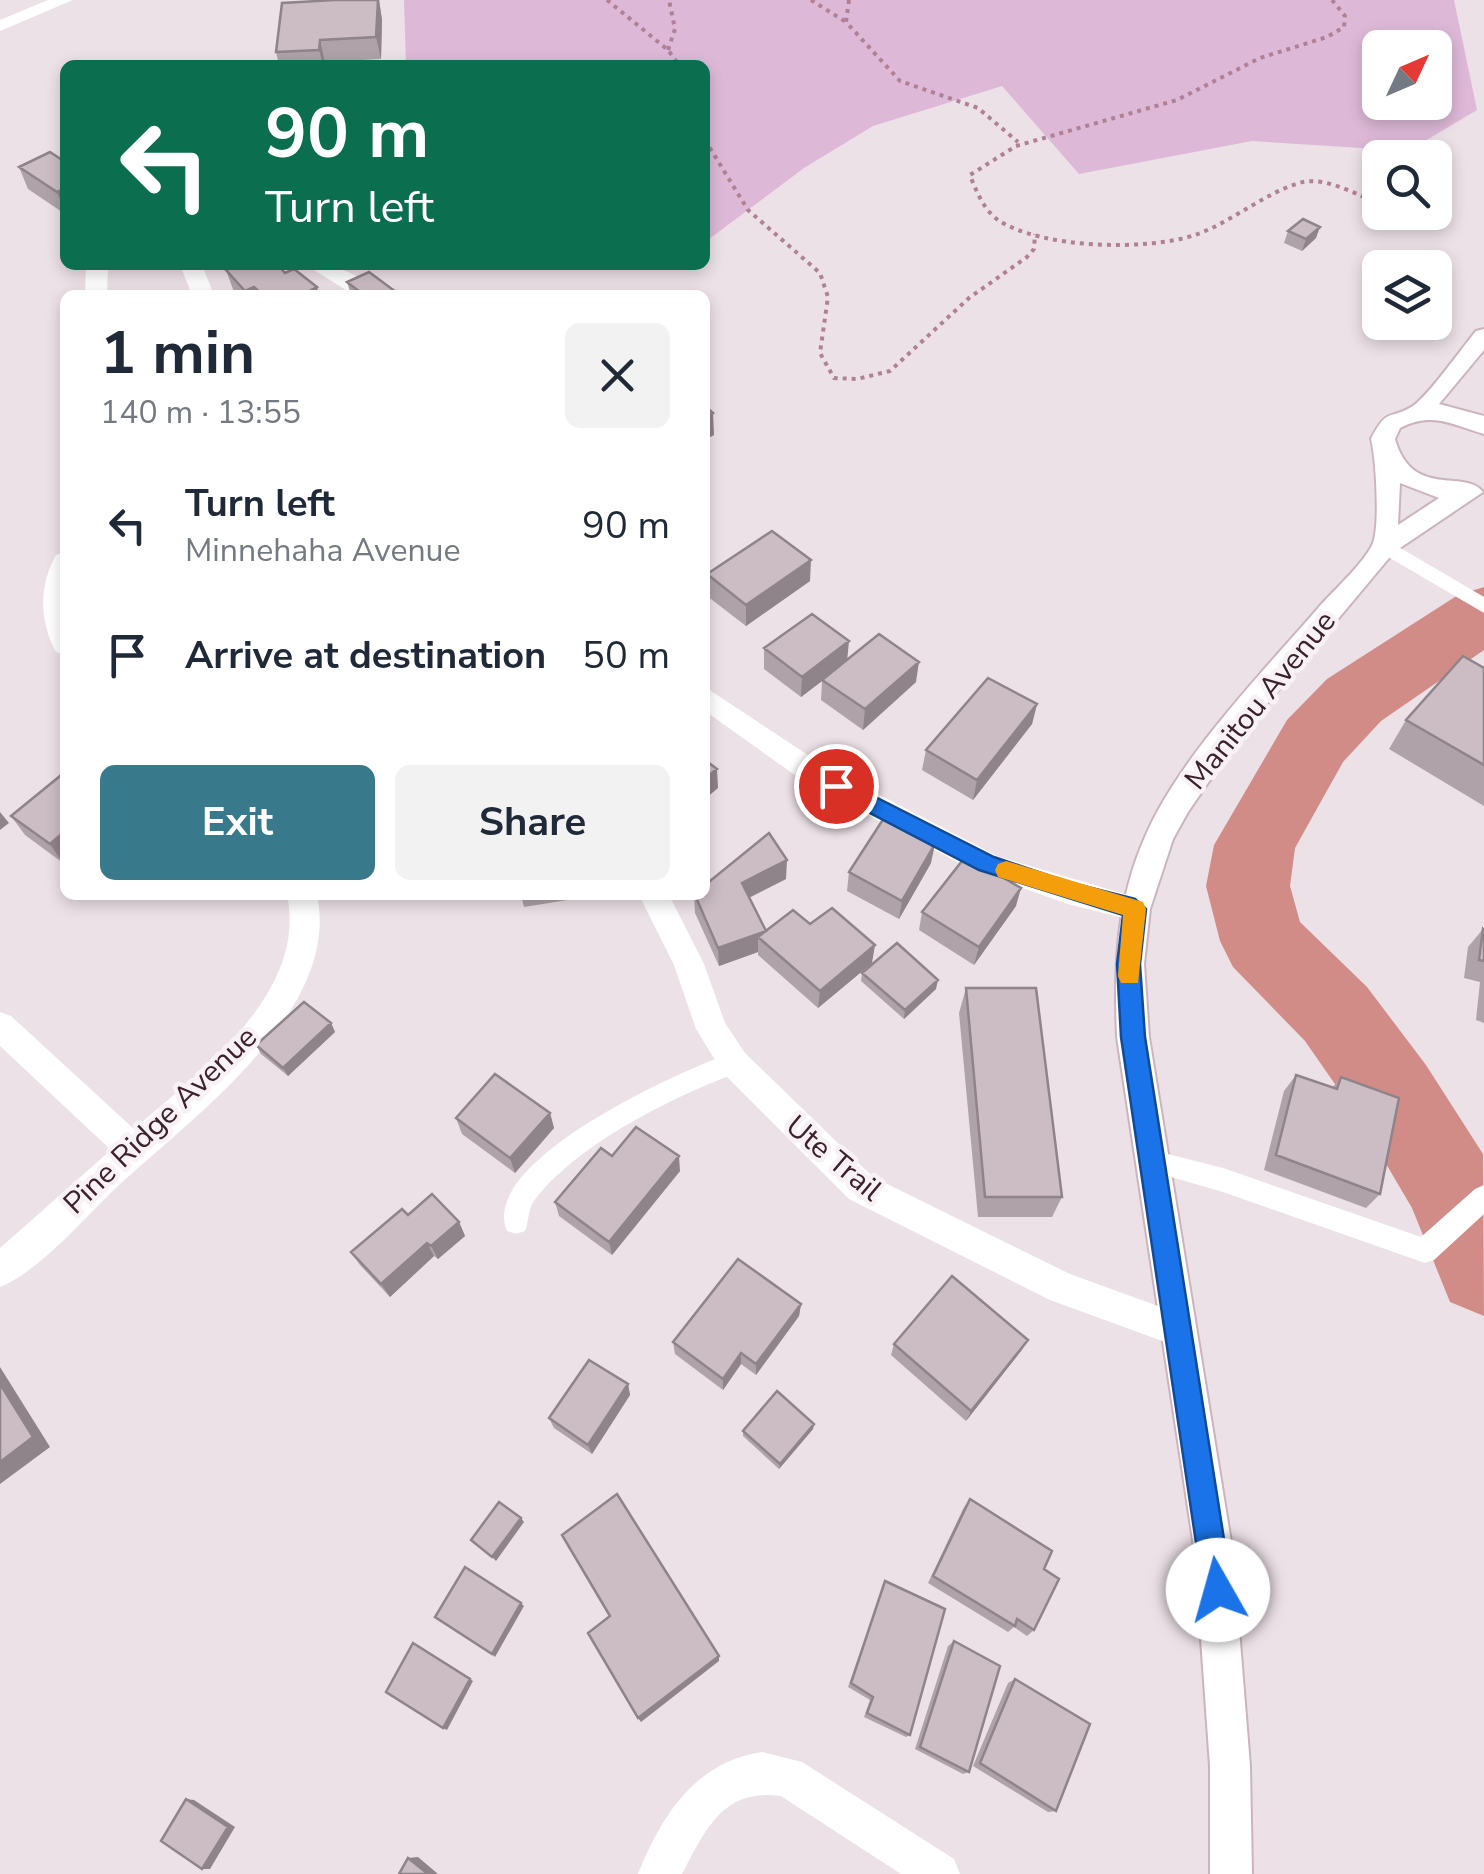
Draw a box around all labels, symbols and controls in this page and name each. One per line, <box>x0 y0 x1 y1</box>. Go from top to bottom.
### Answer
north arrow <box>1362 30 1452 120</box>
map controls <box>1362 30 1452 340</box>
text: 90 m <box>265 86 429 182</box>
icon: left <box>100 100 230 230</box>
button: search <box>1362 140 1452 230</box>
text: Turn left <box>265 177 434 238</box>
button: layers <box>1362 250 1452 340</box>
text: 1 min <box>100 312 255 394</box>
button: close <box>565 323 670 428</box>
text: 140 m · 13:55 <box>100 391 301 434</box>
text: Turn left <box>185 478 335 529</box>
icon: left <box>100 498 155 553</box>
text: 90 m <box>582 500 670 551</box>
text: Minnehaha Avenue <box>185 529 461 572</box>
street label: Manitou Avenue <box>1175 602 1345 798</box>
icon: arrive <box>100 628 155 683</box>
text: Arrive at destination <box>185 630 546 681</box>
text: 50 m <box>582 630 670 681</box>
pin <box>794 744 879 829</box>
icon: arrive <box>809 759 864 814</box>
button: Exit <box>100 765 375 880</box>
button: Share <box>395 765 670 880</box>
street label: Pine Ridge Avenue <box>55 1017 266 1224</box>
street label: Ute Trail <box>777 1106 891 1211</box>
position arrow <box>1166 1538 1270 1642</box>

